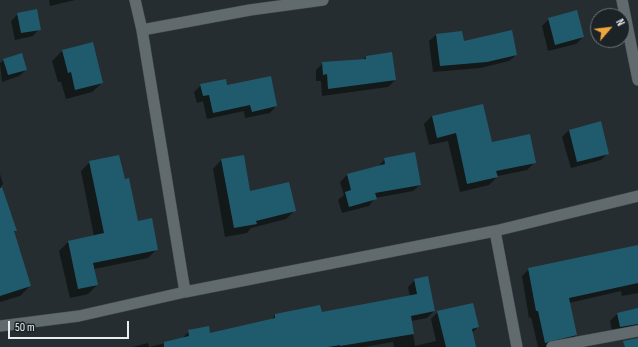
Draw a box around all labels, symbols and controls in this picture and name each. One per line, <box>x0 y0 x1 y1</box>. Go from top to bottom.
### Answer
north arrow <box>590 8 630 48</box>
text: N <box>613 17 627 28</box>
scale bar <box>10 313 131 339</box>
text: 50 m <box>15 320 35 335</box>

